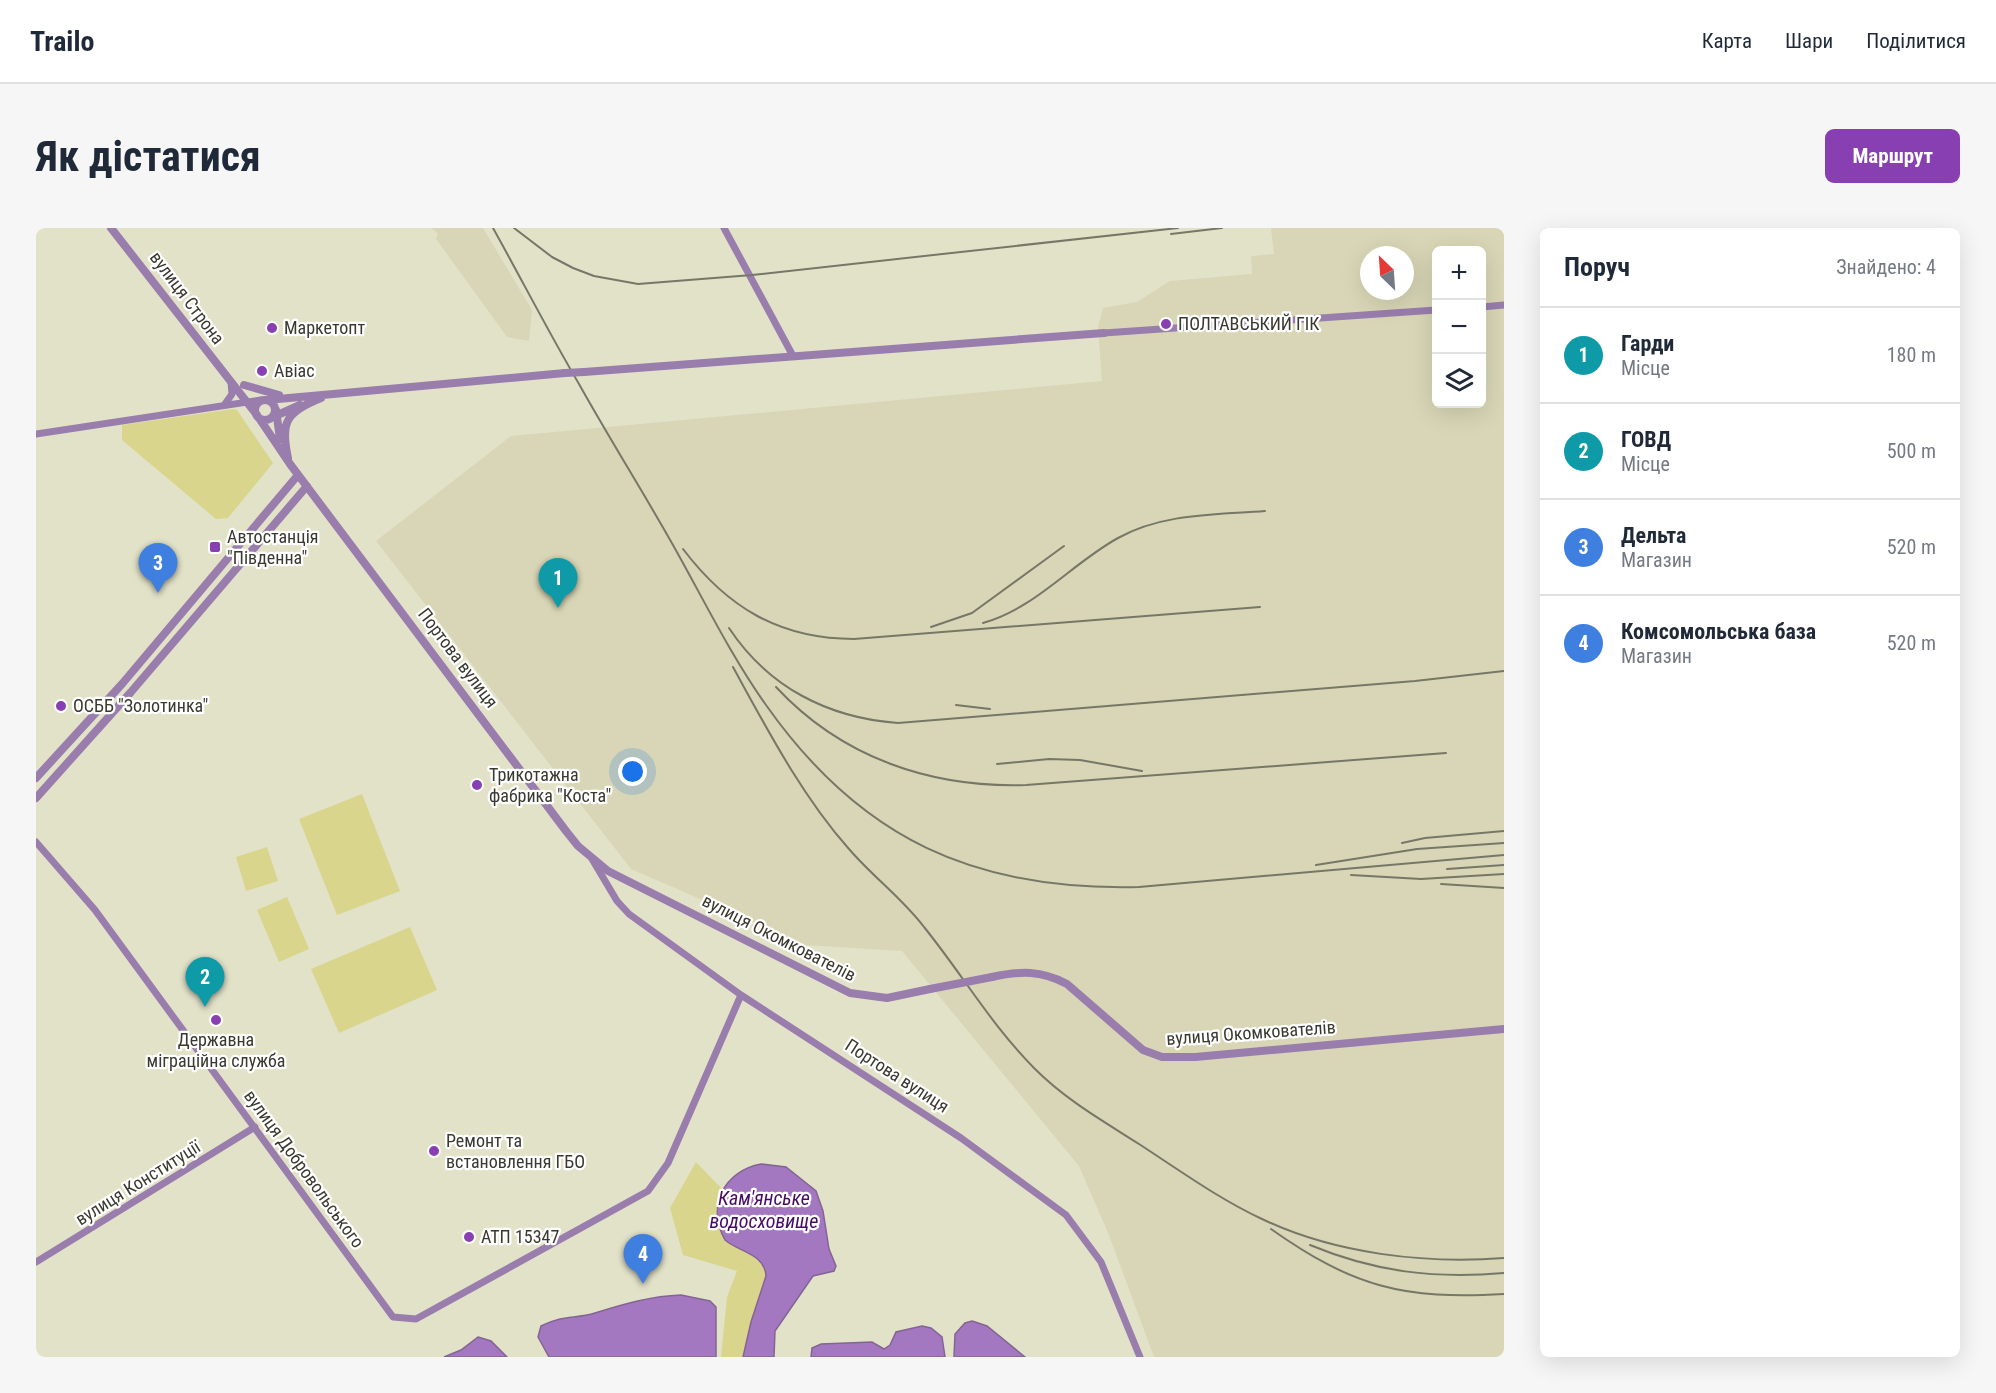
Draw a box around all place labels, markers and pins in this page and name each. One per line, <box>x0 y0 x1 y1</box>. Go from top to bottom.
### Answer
place label: ПОЛТАВСЬКИЙ ГІК <box>1178 313 1319 334</box>
place label: Маркетопт <box>284 317 365 338</box>
marker: ПОЛТАВСЬКИЙ ГІК <box>1159 317 1173 331</box>
marker: Маркетопт <box>265 321 279 335</box>
place label: Авіас <box>274 360 315 381</box>
marker: Авіас <box>255 364 269 378</box>
place label: Автостанція "Південна" <box>227 526 319 568</box>
marker: Автостанція "Південна" <box>208 540 222 554</box>
pin: 3 <box>138 544 178 593</box>
pin: 1 <box>538 558 578 608</box>
place label: ОСББ "Золотинка" <box>73 695 208 716</box>
marker: ОСББ "Золотинка" <box>54 699 68 713</box>
place label: Трикотажна фабрика "Коста" <box>489 764 611 806</box>
marker: Трикотажна фабрика "Коста" <box>470 778 484 792</box>
pin: 2 <box>186 958 224 1007</box>
marker: Державна міграційна служба <box>209 1013 223 1027</box>
place label: Державна міграційна служба <box>147 1029 285 1071</box>
place label: Ремонт та встановлення ГБО <box>446 1130 585 1172</box>
marker: Ремонт та встановлення ГБО <box>427 1144 441 1158</box>
place label: АТП 15347 <box>481 1226 559 1247</box>
marker: АТП 15347 <box>462 1230 476 1244</box>
pin: 4 <box>624 1234 662 1284</box>

